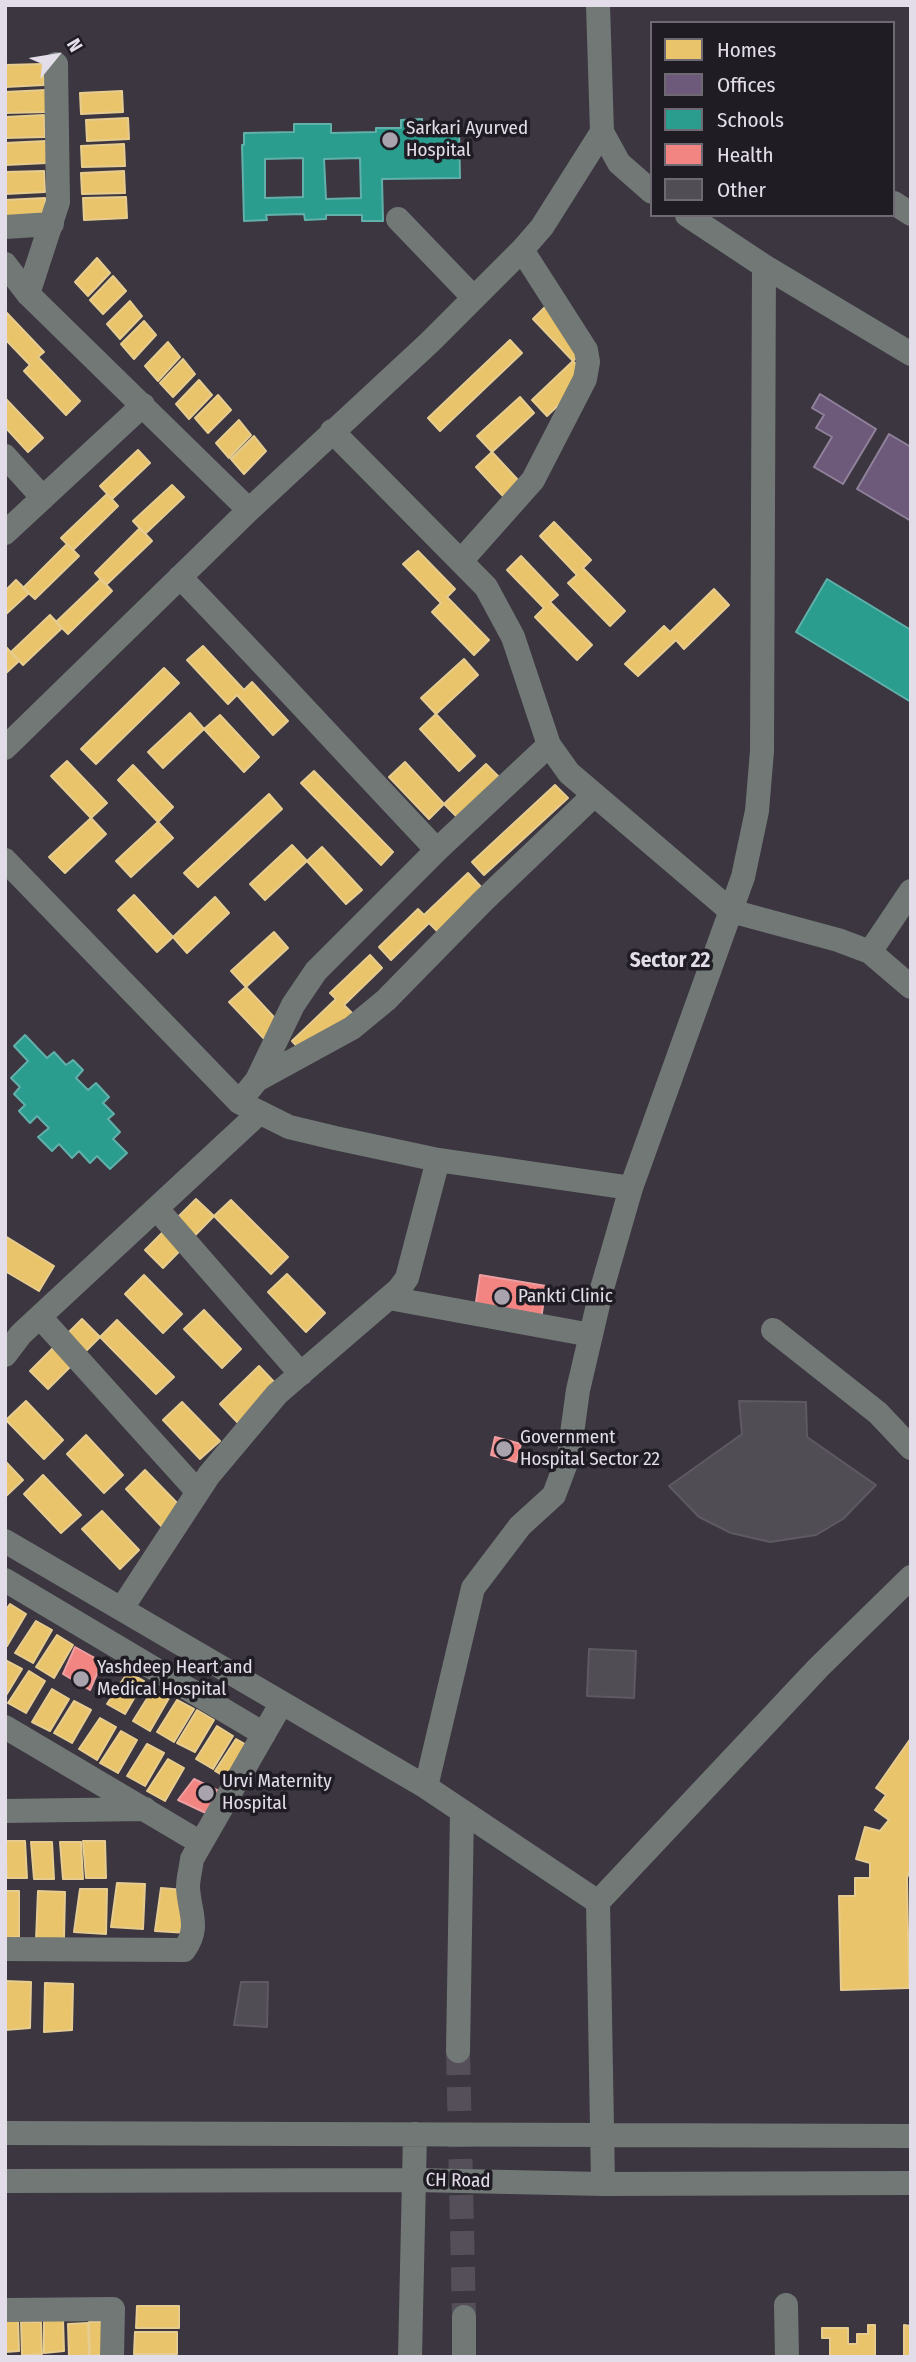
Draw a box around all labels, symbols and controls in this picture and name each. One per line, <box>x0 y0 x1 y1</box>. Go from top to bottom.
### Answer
north arrow <box>21 21 91 91</box>
legend <box>650 21 895 217</box>
text: N <box>62 35 87 56</box>
text: Homes <box>717 37 776 63</box>
text: Offices <box>717 72 776 98</box>
text: Schools <box>717 107 784 133</box>
place label: Sarkari Ayurved Hospital <box>406 118 528 162</box>
marker: Sarkari Ayurved Hospital <box>380 130 400 150</box>
text: Health <box>717 142 773 168</box>
text: Other <box>717 177 766 203</box>
district label: Sector 22 <box>630 948 710 974</box>
place label: Pankti Clinic <box>518 1286 613 1308</box>
marker: Pankti Clinic <box>492 1287 512 1307</box>
place label: Government Hospital Sector 22 <box>520 1427 660 1471</box>
marker: Government Hospital Sector 22 <box>494 1439 514 1459</box>
place label: Yashdeep Heart and Medical Hospital <box>97 1657 253 1701</box>
marker: Yashdeep Heart and Medical Hospital <box>71 1669 91 1689</box>
place label: Urvi Maternity Hospital <box>222 1771 332 1815</box>
marker: Urvi Maternity Hospital <box>196 1783 216 1803</box>
street label: CH Road <box>425 2169 491 2193</box>

